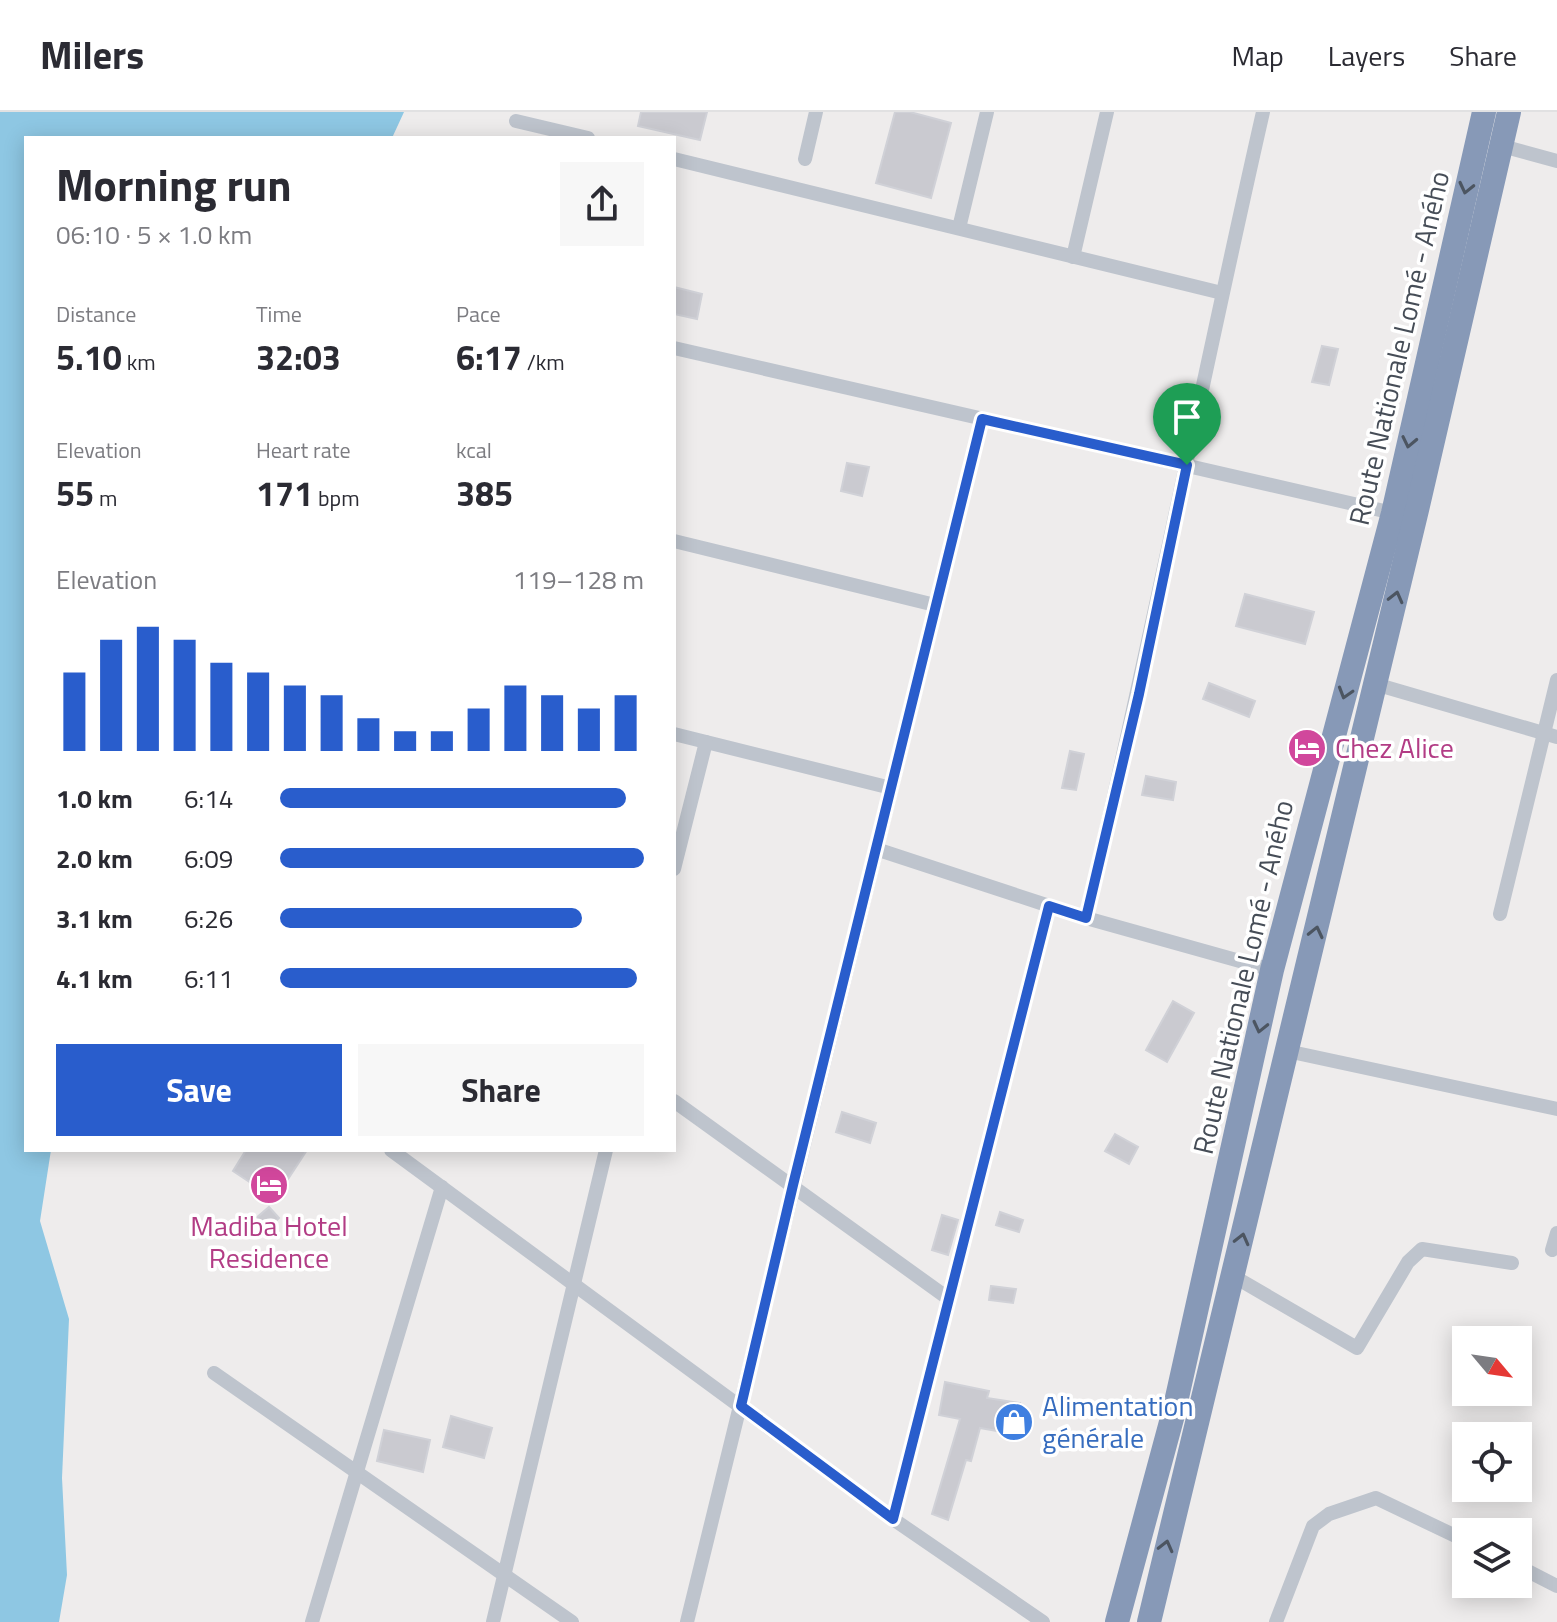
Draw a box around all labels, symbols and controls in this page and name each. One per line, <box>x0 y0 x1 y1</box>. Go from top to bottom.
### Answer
text: Milers <box>40 26 144 84</box>
text: Map <box>1231 34 1284 77</box>
text: Layers <box>1328 34 1405 77</box>
text: Share <box>1449 34 1517 77</box>
text: Morning run <box>56 151 292 218</box>
button: share <box>560 162 644 246</box>
street label: Route Nationale Lomé - Aného <box>1337 167 1460 529</box>
one-way arrow <box>1459 181 1476 194</box>
text: 06:10 · 5 × 1.0 km <box>56 215 252 254</box>
text: Distance <box>56 297 136 331</box>
text: Time <box>256 297 302 331</box>
text: Pace <box>456 297 501 331</box>
text: 5.10 <box>56 331 122 383</box>
text: 32:03 <box>256 331 341 383</box>
text: 6:17 <box>456 331 522 383</box>
text: km <box>122 345 156 379</box>
text: /km <box>522 345 565 379</box>
pin <box>1153 383 1221 465</box>
icon: arrive <box>1165 395 1209 439</box>
text: Elevation <box>56 433 142 467</box>
text: Heart rate <box>256 433 351 467</box>
text: kcal <box>456 433 492 467</box>
one-way arrow <box>1401 434 1418 448</box>
text: 55 <box>56 467 94 519</box>
text: 171 <box>256 467 313 519</box>
text: 385 <box>456 467 513 519</box>
text: m <box>94 481 117 515</box>
text: bpm <box>313 481 360 515</box>
text: Elevation <box>56 560 157 599</box>
text: 119–128 m <box>513 560 644 599</box>
one-way arrow <box>1387 591 1404 605</box>
one-way arrow <box>1338 686 1354 700</box>
place label: Chez Alice <box>1335 726 1454 769</box>
hotel icon: Chez Alice <box>1286 727 1328 769</box>
text: 1.0 km <box>56 779 133 818</box>
text: 6:14 <box>184 779 233 818</box>
street label: Route Nationale Lomé - Aného <box>1181 796 1304 1158</box>
text: 2.0 km <box>56 839 133 878</box>
text: 6:09 <box>184 839 233 878</box>
text: 3.1 km <box>56 899 133 938</box>
text: 6:26 <box>184 899 233 938</box>
one-way arrow <box>1307 926 1324 939</box>
text: 4.1 km <box>56 959 133 998</box>
text: 6:11 <box>184 959 233 998</box>
one-way arrow <box>1252 1019 1269 1033</box>
button: Save <box>56 1044 342 1136</box>
button: Share <box>358 1044 644 1136</box>
hotel icon: Madiba Hotel Residence <box>248 1164 290 1206</box>
place label: Madiba Hotel Residence <box>190 1204 348 1279</box>
one-way arrow <box>1233 1233 1250 1247</box>
north arrow <box>1452 1326 1532 1406</box>
map controls <box>1452 1326 1532 1598</box>
place label: Alimentation générale <box>1042 1384 1193 1459</box>
shop icon: Alimentation générale <box>993 1401 1035 1443</box>
button: locate <box>1452 1422 1532 1502</box>
button: layers <box>1452 1518 1532 1598</box>
one-way arrow <box>1157 1540 1174 1553</box>

